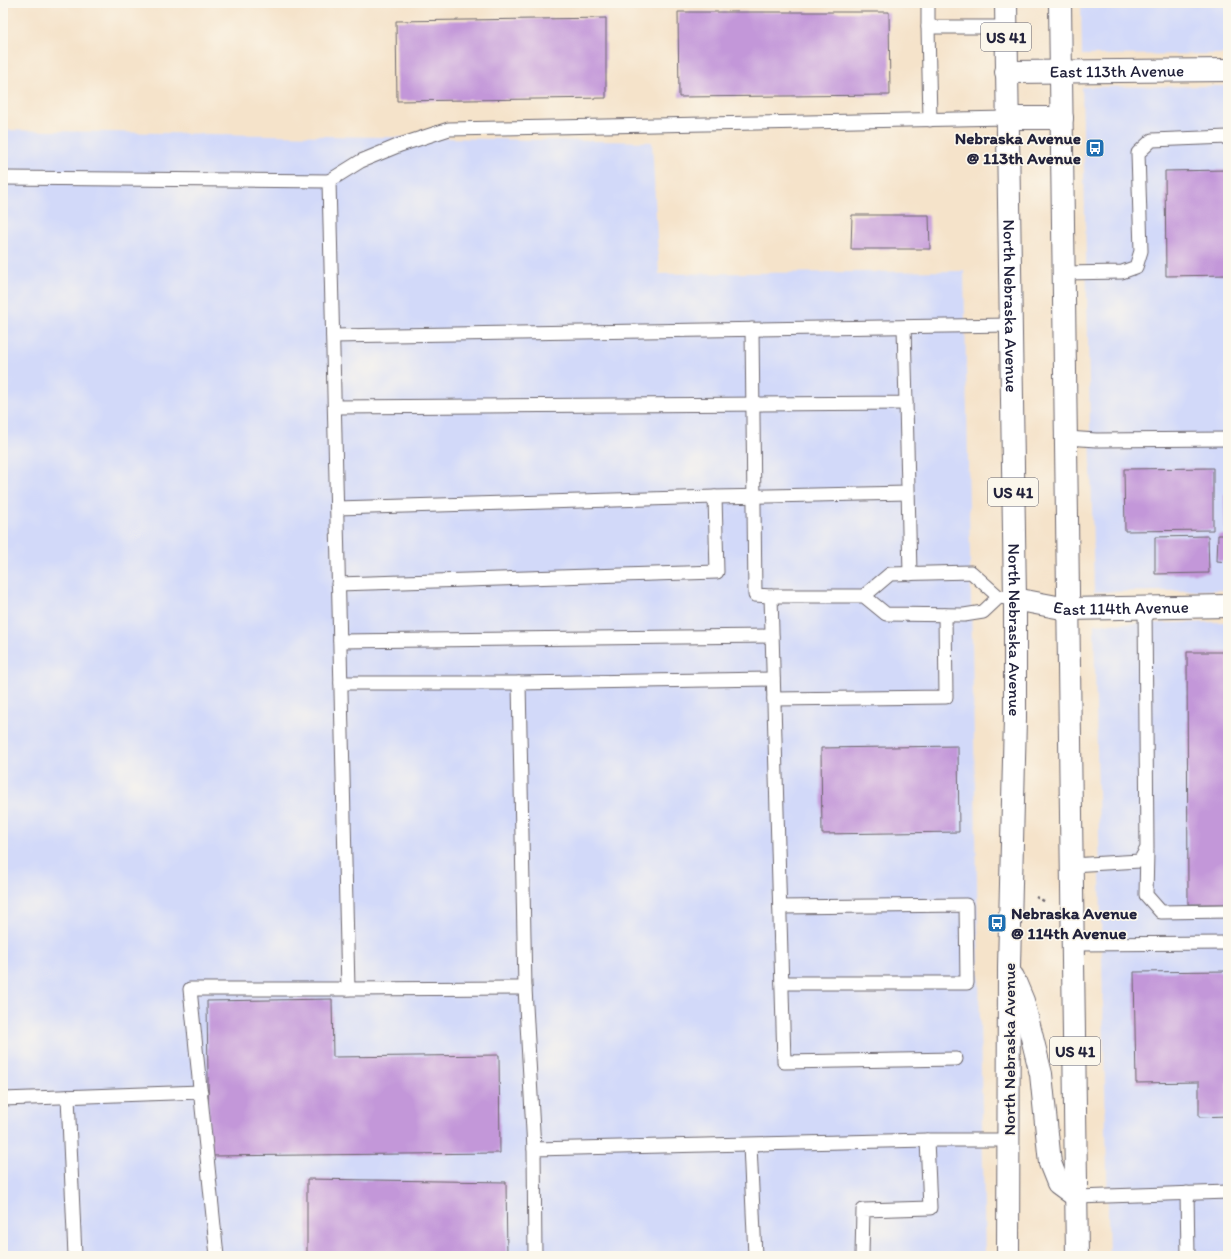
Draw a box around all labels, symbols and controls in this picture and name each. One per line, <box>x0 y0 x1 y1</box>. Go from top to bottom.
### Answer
road number: US 41 <box>981 23 1031 51</box>
street label: East 113th Avenue <box>1050 60 1184 82</box>
place label: Nebraska Avenue @ 113th Avenue <box>955 128 1081 168</box>
bus stop icon: Nebraska Avenue @ 113th Avenue <box>1084 137 1106 159</box>
street label: North Nebraska Avenue <box>999 219 1022 393</box>
road number: US 41 <box>988 478 1038 506</box>
street label: North Nebraska Avenue <box>1004 543 1025 716</box>
street label: East 114th Avenue <box>1052 597 1189 619</box>
place label: Nebraska Avenue @ 114th Avenue <box>1011 903 1137 943</box>
bus stop icon: Nebraska Avenue @ 114th Avenue <box>986 912 1008 934</box>
street label: North Nebraska Avenue <box>999 963 1019 1135</box>
road number: US 41 <box>1050 1037 1100 1065</box>

